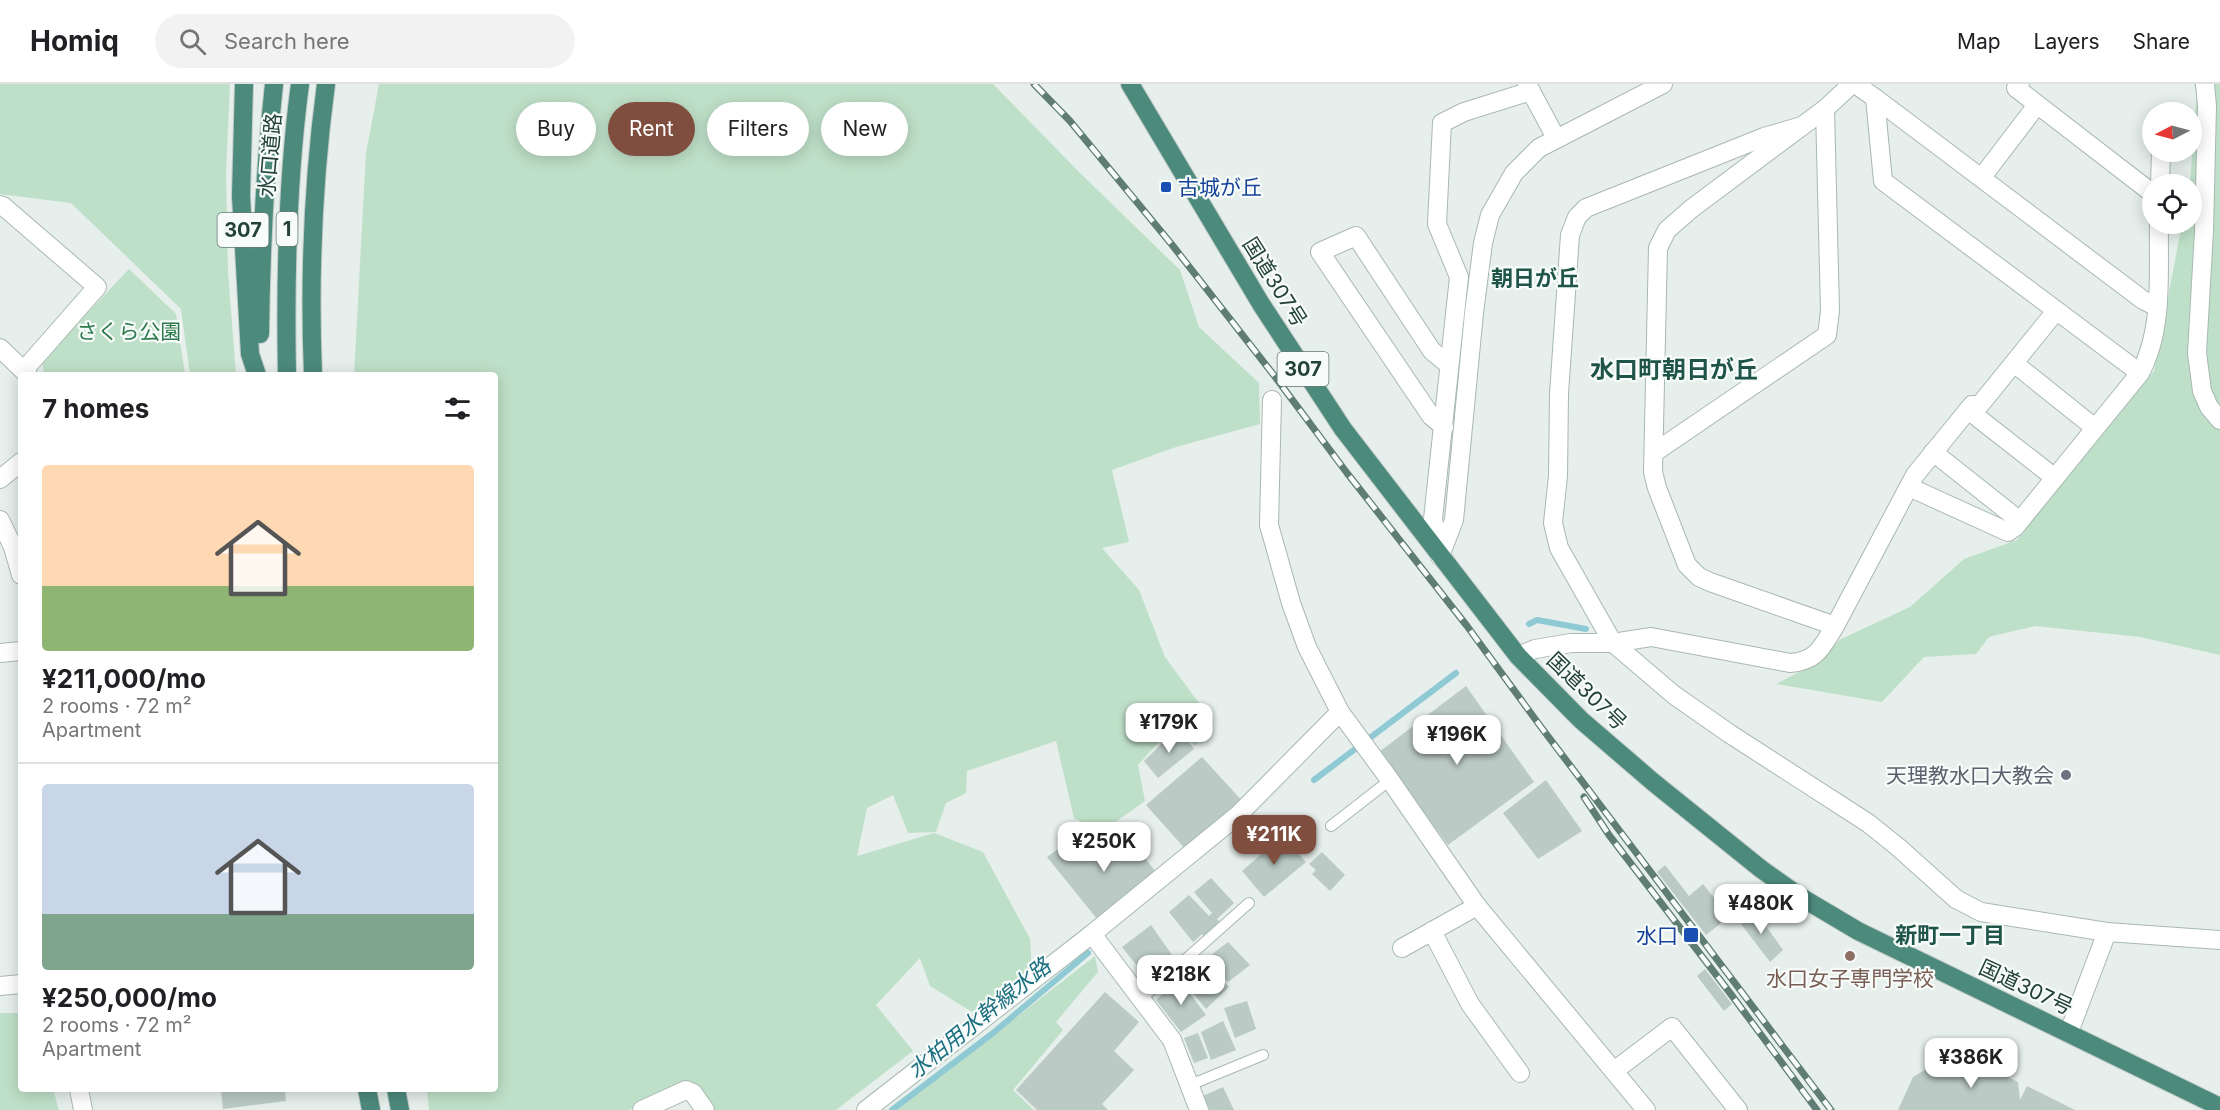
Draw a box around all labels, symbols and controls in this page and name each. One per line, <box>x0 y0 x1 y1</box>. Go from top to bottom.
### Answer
search box <box>155 14 575 68</box>
text: Homiq <box>30 24 119 58</box>
icon: search <box>176 25 209 58</box>
text: Search here <box>224 28 350 54</box>
text: Map <box>1957 29 2001 54</box>
text: Layers <box>2034 29 2100 54</box>
text: Share <box>2133 29 2190 54</box>
chip: Buy <box>516 102 596 156</box>
chip: Rent <box>608 102 695 156</box>
chip: Filters <box>707 102 809 156</box>
chip: New <box>821 102 908 156</box>
north arrow <box>2142 102 2202 162</box>
map controls <box>2142 102 2202 234</box>
street label: 水口道路 <box>254 112 286 198</box>
button: locate <box>2142 174 2202 234</box>
place label: 古城が丘 <box>1178 175 1262 200</box>
marker: 古城が丘 <box>1159 180 1173 194</box>
road number: 1 <box>276 212 298 246</box>
road number: 307 <box>218 213 268 247</box>
street label: 国道307号 <box>1238 233 1312 331</box>
district label: 朝日が丘 <box>1491 265 1579 291</box>
park label: さくら公園 <box>77 319 182 344</box>
road number: 307 <box>1278 352 1328 386</box>
district label: 水口町朝日が丘 <box>1590 355 1758 384</box>
icon: filters <box>441 392 474 425</box>
text: 7 homes <box>42 393 149 424</box>
icon: home <box>204 504 312 612</box>
street label: 国道307号 <box>1542 647 1632 735</box>
text: ¥211,000/mo <box>42 663 206 694</box>
text: 2 rooms · 72 m² <box>42 694 192 718</box>
pin: ¥179K <box>1127 703 1211 754</box>
text: ¥179K <box>1140 710 1198 734</box>
pin: ¥196K <box>1415 715 1499 766</box>
text: Apartment <box>42 718 141 742</box>
text: ¥196K <box>1427 722 1487 746</box>
place label: 天理教水口大教会 <box>1886 763 2054 788</box>
marker: 天理教水口大教会 <box>2059 768 2073 782</box>
pin: ¥211K <box>1232 815 1316 866</box>
pin: ¥250K <box>1062 822 1146 873</box>
text: ¥211K <box>1246 822 1302 846</box>
icon: home <box>204 823 312 931</box>
text: ¥250K <box>1072 829 1136 853</box>
pin: ¥480K <box>1719 884 1803 935</box>
text: ¥480K <box>1728 891 1794 915</box>
district label: 新町一丁目 <box>1895 922 2005 948</box>
place label: 水口 <box>1636 923 1678 948</box>
marker: 水口 <box>1682 926 1700 944</box>
marker: 水口女子専門学校 <box>1843 949 1857 963</box>
water label: 水柏用水幹線水路 <box>902 951 1057 1083</box>
street label: 国道307号 <box>1975 954 2077 1020</box>
pin: ¥218K <box>1139 955 1223 1006</box>
text: ¥218K <box>1151 962 1211 986</box>
place label: 水口女子専門学校 <box>1766 966 1934 991</box>
text: ¥250,000/mo <box>42 982 217 1013</box>
text: 2 rooms · 72 m² <box>42 1013 192 1037</box>
text: Apartment <box>42 1037 141 1061</box>
pin: ¥386K <box>1929 1038 2013 1089</box>
text: ¥386K <box>1939 1045 2003 1069</box>

